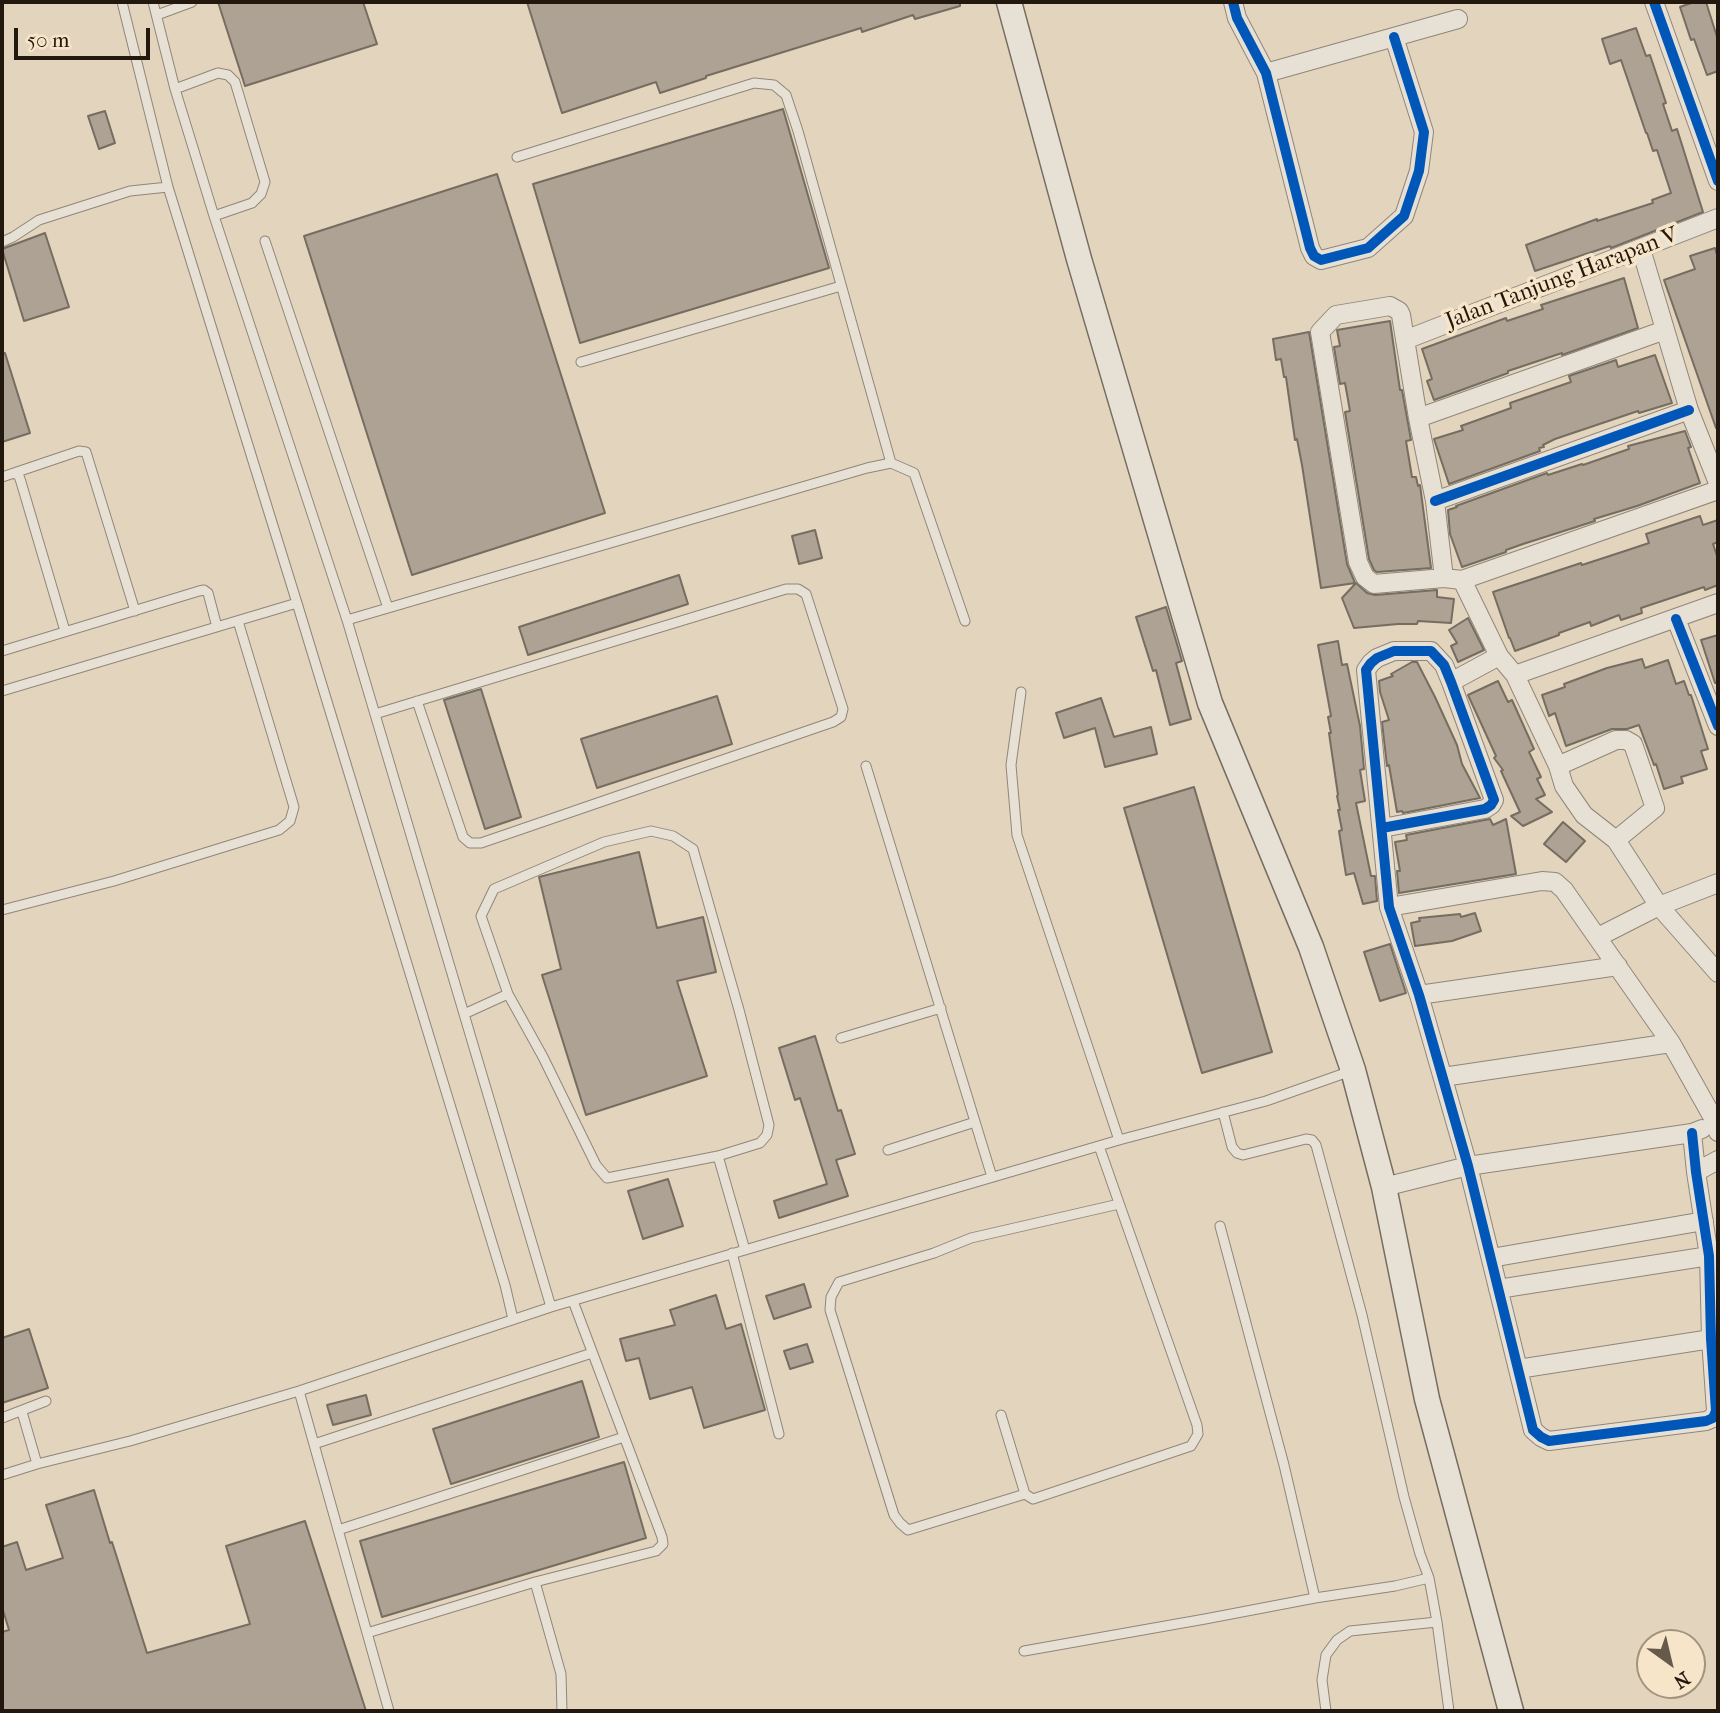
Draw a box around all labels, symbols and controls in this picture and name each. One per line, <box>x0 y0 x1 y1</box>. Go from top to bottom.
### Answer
scale bar <box>18 14 154 58</box>
text: 50 m <box>27 28 70 52</box>
street label: Jalan Tanjung Harapan V <box>1442 222 1682 336</box>
north arrow <box>1636 1629 1706 1699</box>
text: N <box>1670 1667 1694 1693</box>

